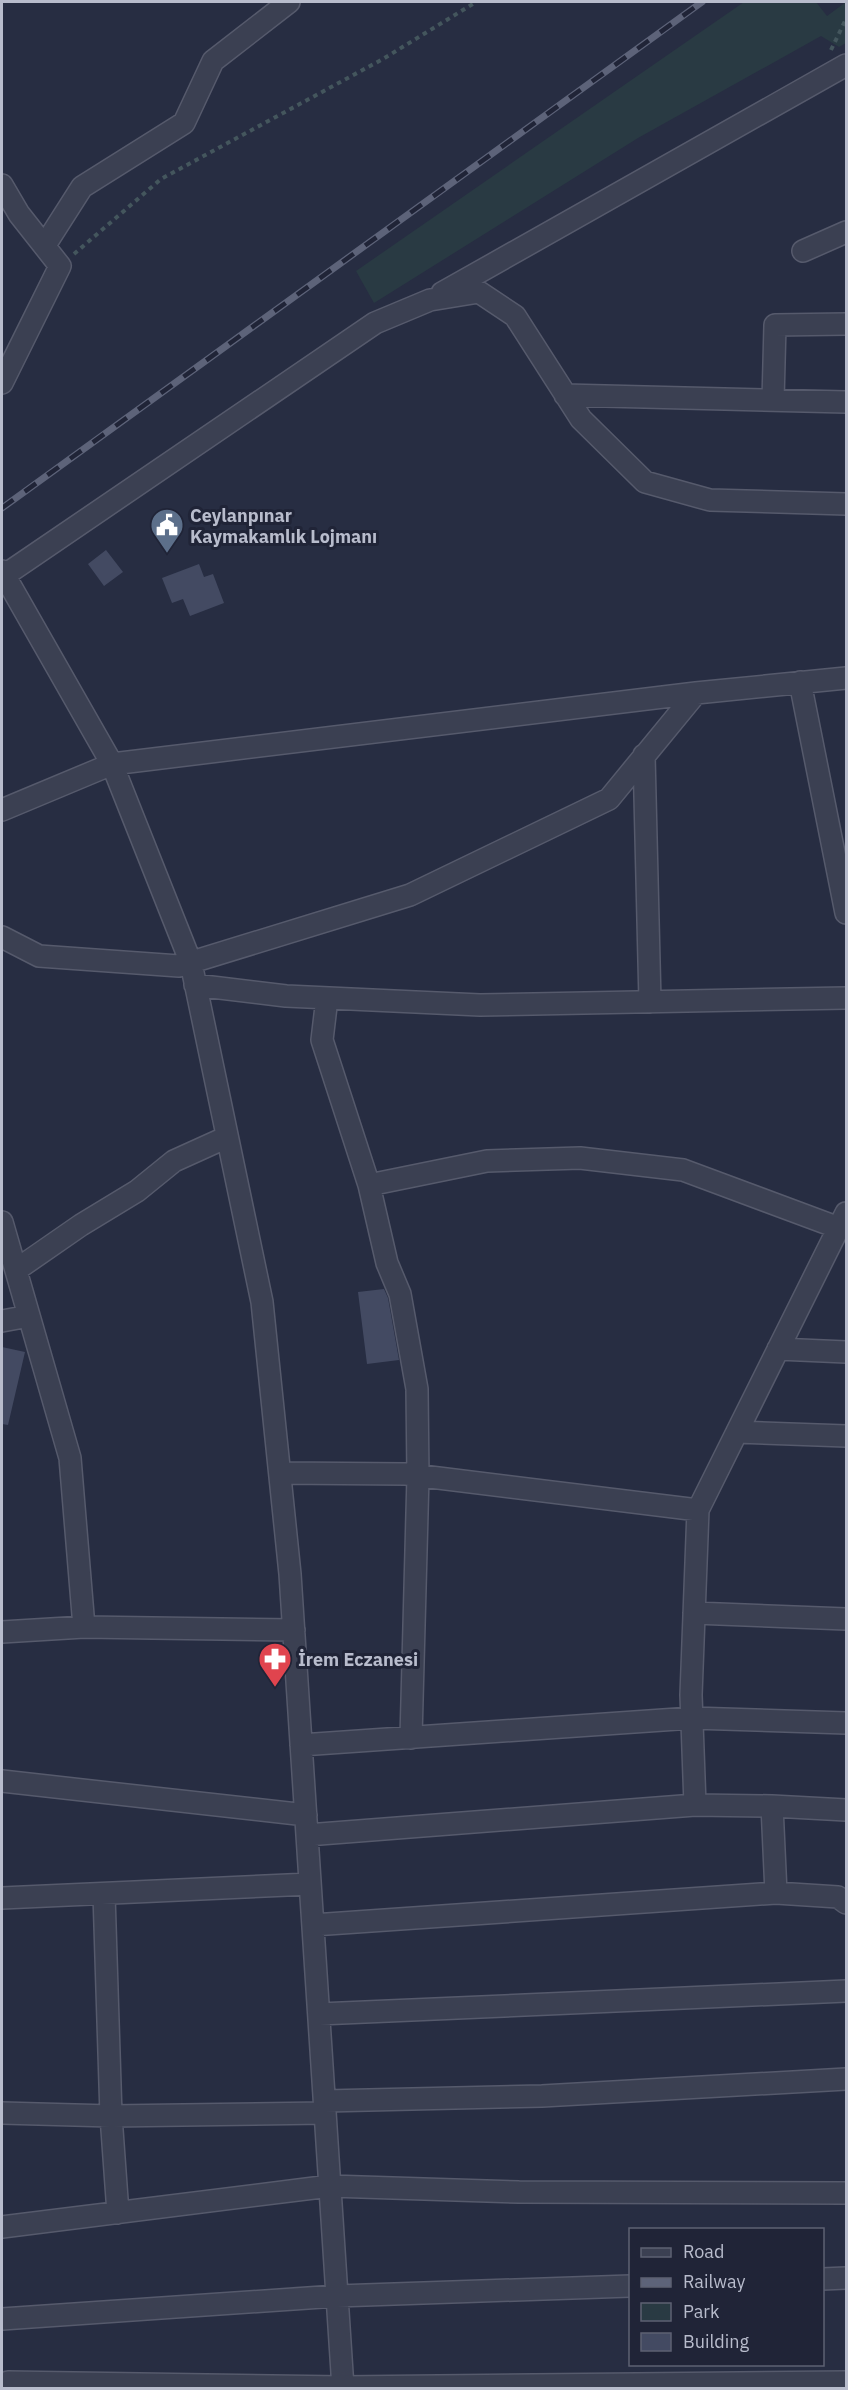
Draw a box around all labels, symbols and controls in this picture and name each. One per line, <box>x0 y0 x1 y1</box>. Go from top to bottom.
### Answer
place label: Ceylanpınar Kaymakamlık Lojmanı <box>190 504 377 548</box>
public building icon: Ceylanpınar Kaymakamlık Lojmanı <box>149 507 185 554</box>
pharmacy icon: İrem Eczanesi <box>257 1641 293 1688</box>
place label: İrem Eczanesi <box>298 1648 418 1671</box>
legend <box>629 2228 824 2366</box>
text: Road <box>683 2240 724 2263</box>
text: Railway <box>683 2270 745 2293</box>
text: Park <box>683 2300 720 2323</box>
text: Building <box>683 2330 750 2353</box>

